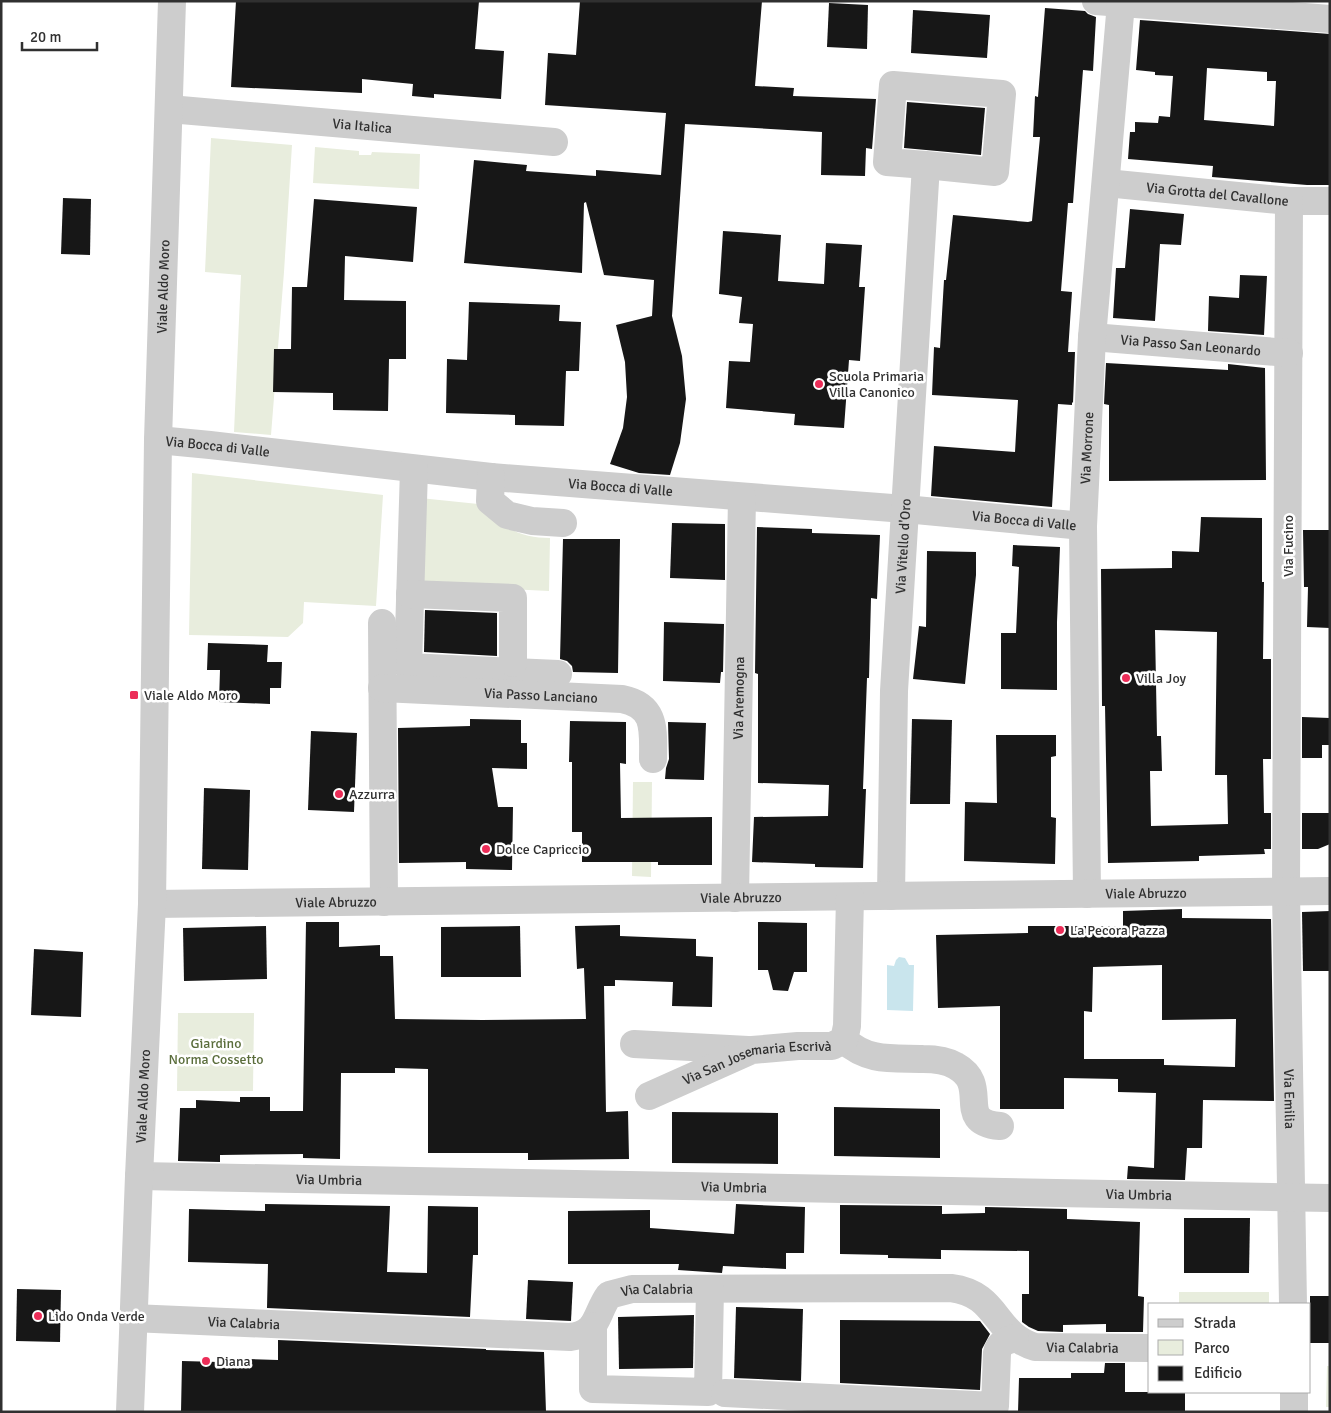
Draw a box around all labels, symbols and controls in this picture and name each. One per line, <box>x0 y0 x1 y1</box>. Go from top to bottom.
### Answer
scale bar <box>22 20 98 52</box>
text: 20 m <box>30 28 61 46</box>
street label: Via Italica <box>332 115 393 137</box>
street label: Via Grotta del Cavallone <box>1145 179 1290 210</box>
street label: Viale Aldo Moro <box>153 239 173 334</box>
street label: Via Passo San Leonardo <box>1120 331 1261 360</box>
place label: Scuola Primaria Villa Canonico <box>829 368 924 401</box>
marker: Scuola Primaria Villa Canonico <box>813 378 825 390</box>
street label: Via Morrone <box>1077 411 1097 485</box>
street label: Via Bocca di Valle <box>165 433 271 461</box>
street label: Via Bocca di Valle <box>568 475 674 500</box>
street label: Via Vitello d'Oro <box>892 498 915 595</box>
street label: Via Bocca di Valle <box>971 507 1077 534</box>
street label: Via Fucino <box>1280 515 1297 577</box>
street label: Via Aremogna <box>730 656 748 740</box>
place label: Villa Joy <box>1136 670 1186 687</box>
marker: Villa Joy <box>1120 672 1132 684</box>
street label: Via Passo Lanciano <box>484 685 598 707</box>
place label: Viale Aldo Moro <box>144 687 238 704</box>
marker: Viale Aldo Moro <box>128 689 140 701</box>
place label: Azzurra <box>349 786 395 803</box>
marker: Azzurra <box>333 788 345 800</box>
place label: Dolce Capriccio <box>496 841 589 858</box>
marker: Dolce Capriccio <box>480 843 492 855</box>
street label: Viale Abruzzo <box>1105 885 1187 902</box>
street label: Viale Abruzzo <box>700 889 782 907</box>
street label: Viale Abruzzo <box>295 894 377 911</box>
place label: La Pecora Pazza <box>1070 922 1165 939</box>
marker: La Pecora Pazza <box>1054 924 1066 936</box>
park label: Giardino Norma Cossetto <box>168 1035 264 1068</box>
street label: Via San Josemaria Escrivà <box>680 1038 832 1089</box>
street label: Viale Aldo Moro <box>133 1049 154 1144</box>
street label: Via Emilia <box>1280 1069 1298 1129</box>
street label: Via Umbria <box>296 1171 362 1189</box>
street label: Via Umbria <box>701 1178 767 1197</box>
street label: Via Umbria <box>1106 1186 1172 1204</box>
street label: Via Calabria <box>619 1281 693 1301</box>
legend <box>1148 1303 1311 1393</box>
place label: Lido Onda Verde <box>48 1308 145 1325</box>
marker: Lido Onda Verde <box>32 1310 44 1322</box>
street label: Via Calabria <box>207 1313 280 1333</box>
text: Strada <box>1194 1314 1236 1332</box>
street label: Via Calabria <box>1046 1339 1119 1357</box>
text: Parco <box>1194 1339 1230 1357</box>
place label: Diana <box>216 1353 251 1370</box>
marker: Diana <box>200 1355 212 1367</box>
text: Edificio <box>1194 1364 1242 1382</box>

